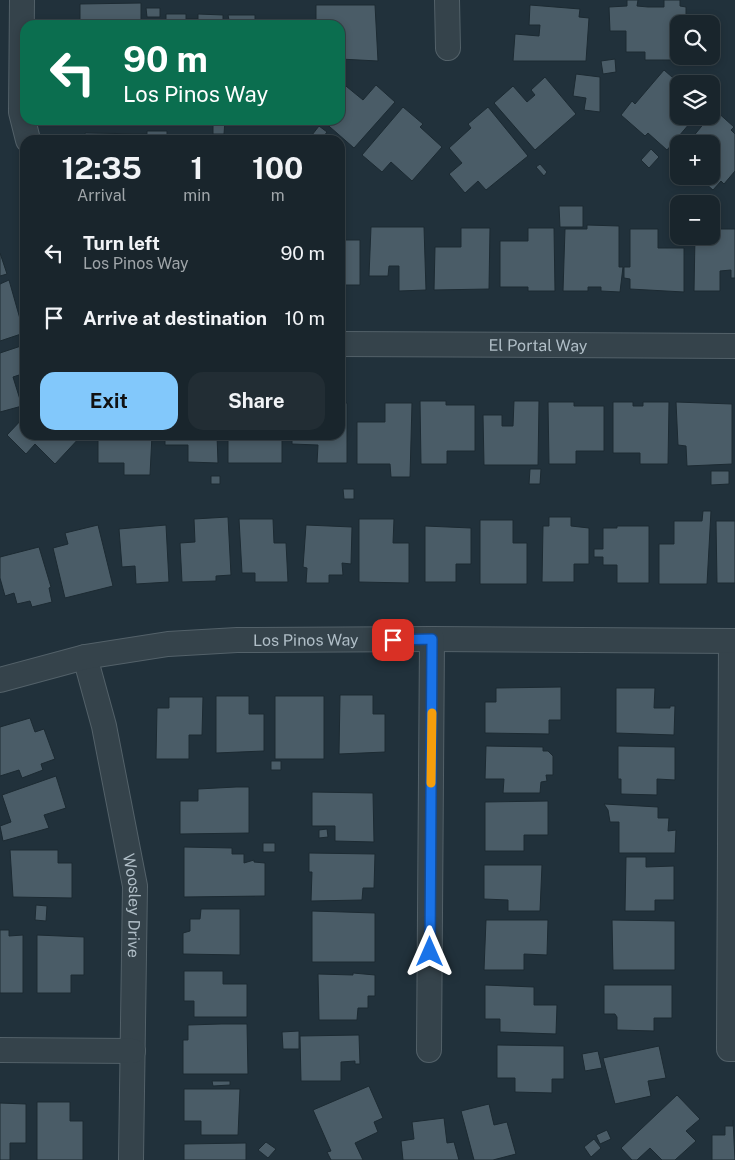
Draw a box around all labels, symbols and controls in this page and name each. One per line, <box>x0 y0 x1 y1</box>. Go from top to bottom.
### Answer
map controls <box>670 15 720 245</box>
button: search <box>670 15 720 65</box>
text: 90 m <box>123 39 208 80</box>
icon: left <box>40 40 105 105</box>
button: layers <box>670 75 720 125</box>
text: Los Pinos Way <box>123 81 268 107</box>
button: + <box>670 135 720 185</box>
text: 12:35 <box>62 150 142 186</box>
text: 1 <box>190 150 203 186</box>
text: 100 <box>252 150 303 186</box>
text: Arrival <box>77 186 126 205</box>
text: min <box>183 186 210 205</box>
text: m <box>271 186 285 205</box>
button: − <box>670 195 720 245</box>
text: Turn left <box>83 232 160 254</box>
icon: left <box>40 239 68 267</box>
text: 90 m <box>281 242 325 264</box>
text: Los Pinos Way <box>83 254 189 273</box>
icon: arrive <box>40 304 68 332</box>
text: Arrive at destination <box>83 307 267 329</box>
text: 10 m <box>285 307 325 329</box>
street label: El Portal Way <box>489 336 588 355</box>
button: Exit <box>40 372 178 430</box>
button: Share <box>188 372 325 430</box>
pin <box>372 619 414 661</box>
icon: arrive <box>379 626 407 654</box>
street label: Los Pinos Way <box>253 630 359 650</box>
street label: Woosley Drive <box>119 852 144 958</box>
position arrow <box>403 925 455 977</box>

